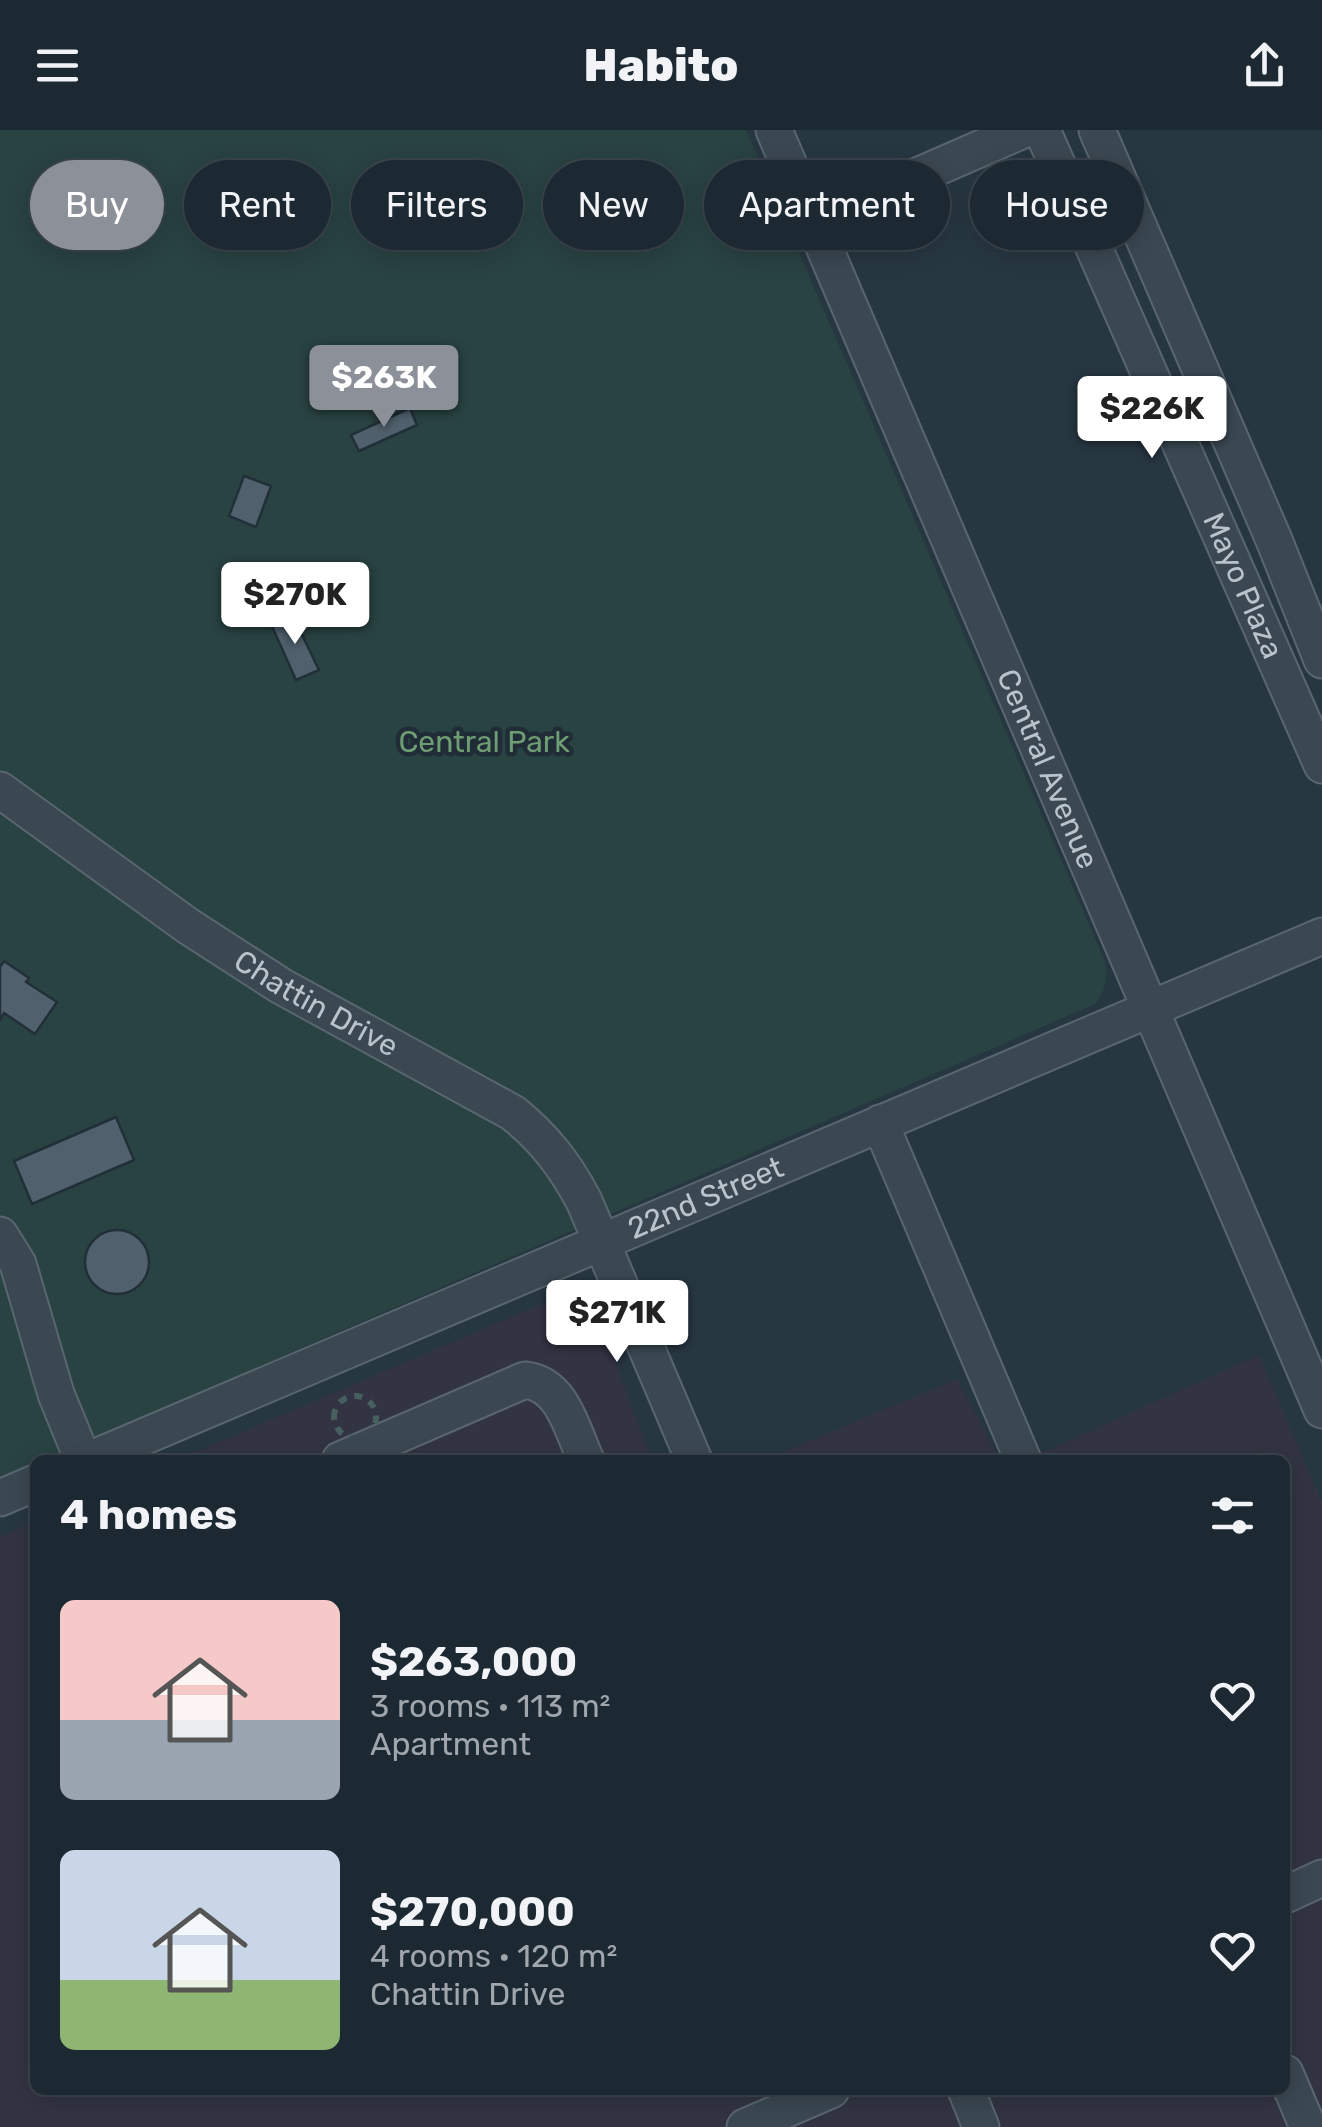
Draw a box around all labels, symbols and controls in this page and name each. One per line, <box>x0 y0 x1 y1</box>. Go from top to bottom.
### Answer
icon: menu <box>30 38 85 93</box>
icon: share <box>1237 38 1292 93</box>
text: Habito <box>584 39 738 92</box>
chip: Buy <box>30 160 164 250</box>
chip: Rent <box>184 160 331 250</box>
chip: Filters <box>351 160 523 250</box>
chip: New <box>543 160 684 250</box>
chip: Apartment <box>704 160 950 250</box>
chip: House <box>970 160 1144 250</box>
pin: $263K <box>314 345 454 430</box>
text: $263K <box>331 358 437 396</box>
pin: $226K <box>1082 376 1222 461</box>
text: $226K <box>1099 389 1205 427</box>
street label: Mayo Plaza <box>1195 507 1291 664</box>
pin: $270K <box>225 562 365 647</box>
text: $270K <box>243 575 347 613</box>
street label: Central Avenue <box>989 664 1106 874</box>
park label: Central Park <box>398 724 570 760</box>
street label: Chattin Drive <box>227 943 404 1065</box>
street label: 22nd Street <box>622 1149 789 1247</box>
pin: $271K <box>547 1280 687 1365</box>
text: $271K <box>568 1293 666 1331</box>
icon: filters <box>1205 1488 1260 1543</box>
text: 4 homes <box>60 1490 237 1540</box>
text: $263,000 <box>370 1637 577 1687</box>
icon: home <box>140 1640 260 1760</box>
icon: heart <box>1205 1673 1260 1728</box>
text: 3 rooms · 113 m² <box>370 1687 611 1725</box>
text: Apartment <box>370 1725 531 1763</box>
text: $270,000 <box>370 1887 575 1937</box>
icon: home <box>140 1890 260 2010</box>
icon: heart <box>1205 1923 1260 1978</box>
text: 4 rooms · 120 m² <box>370 1937 617 1975</box>
text: Chattin Drive <box>370 1975 565 2013</box>

